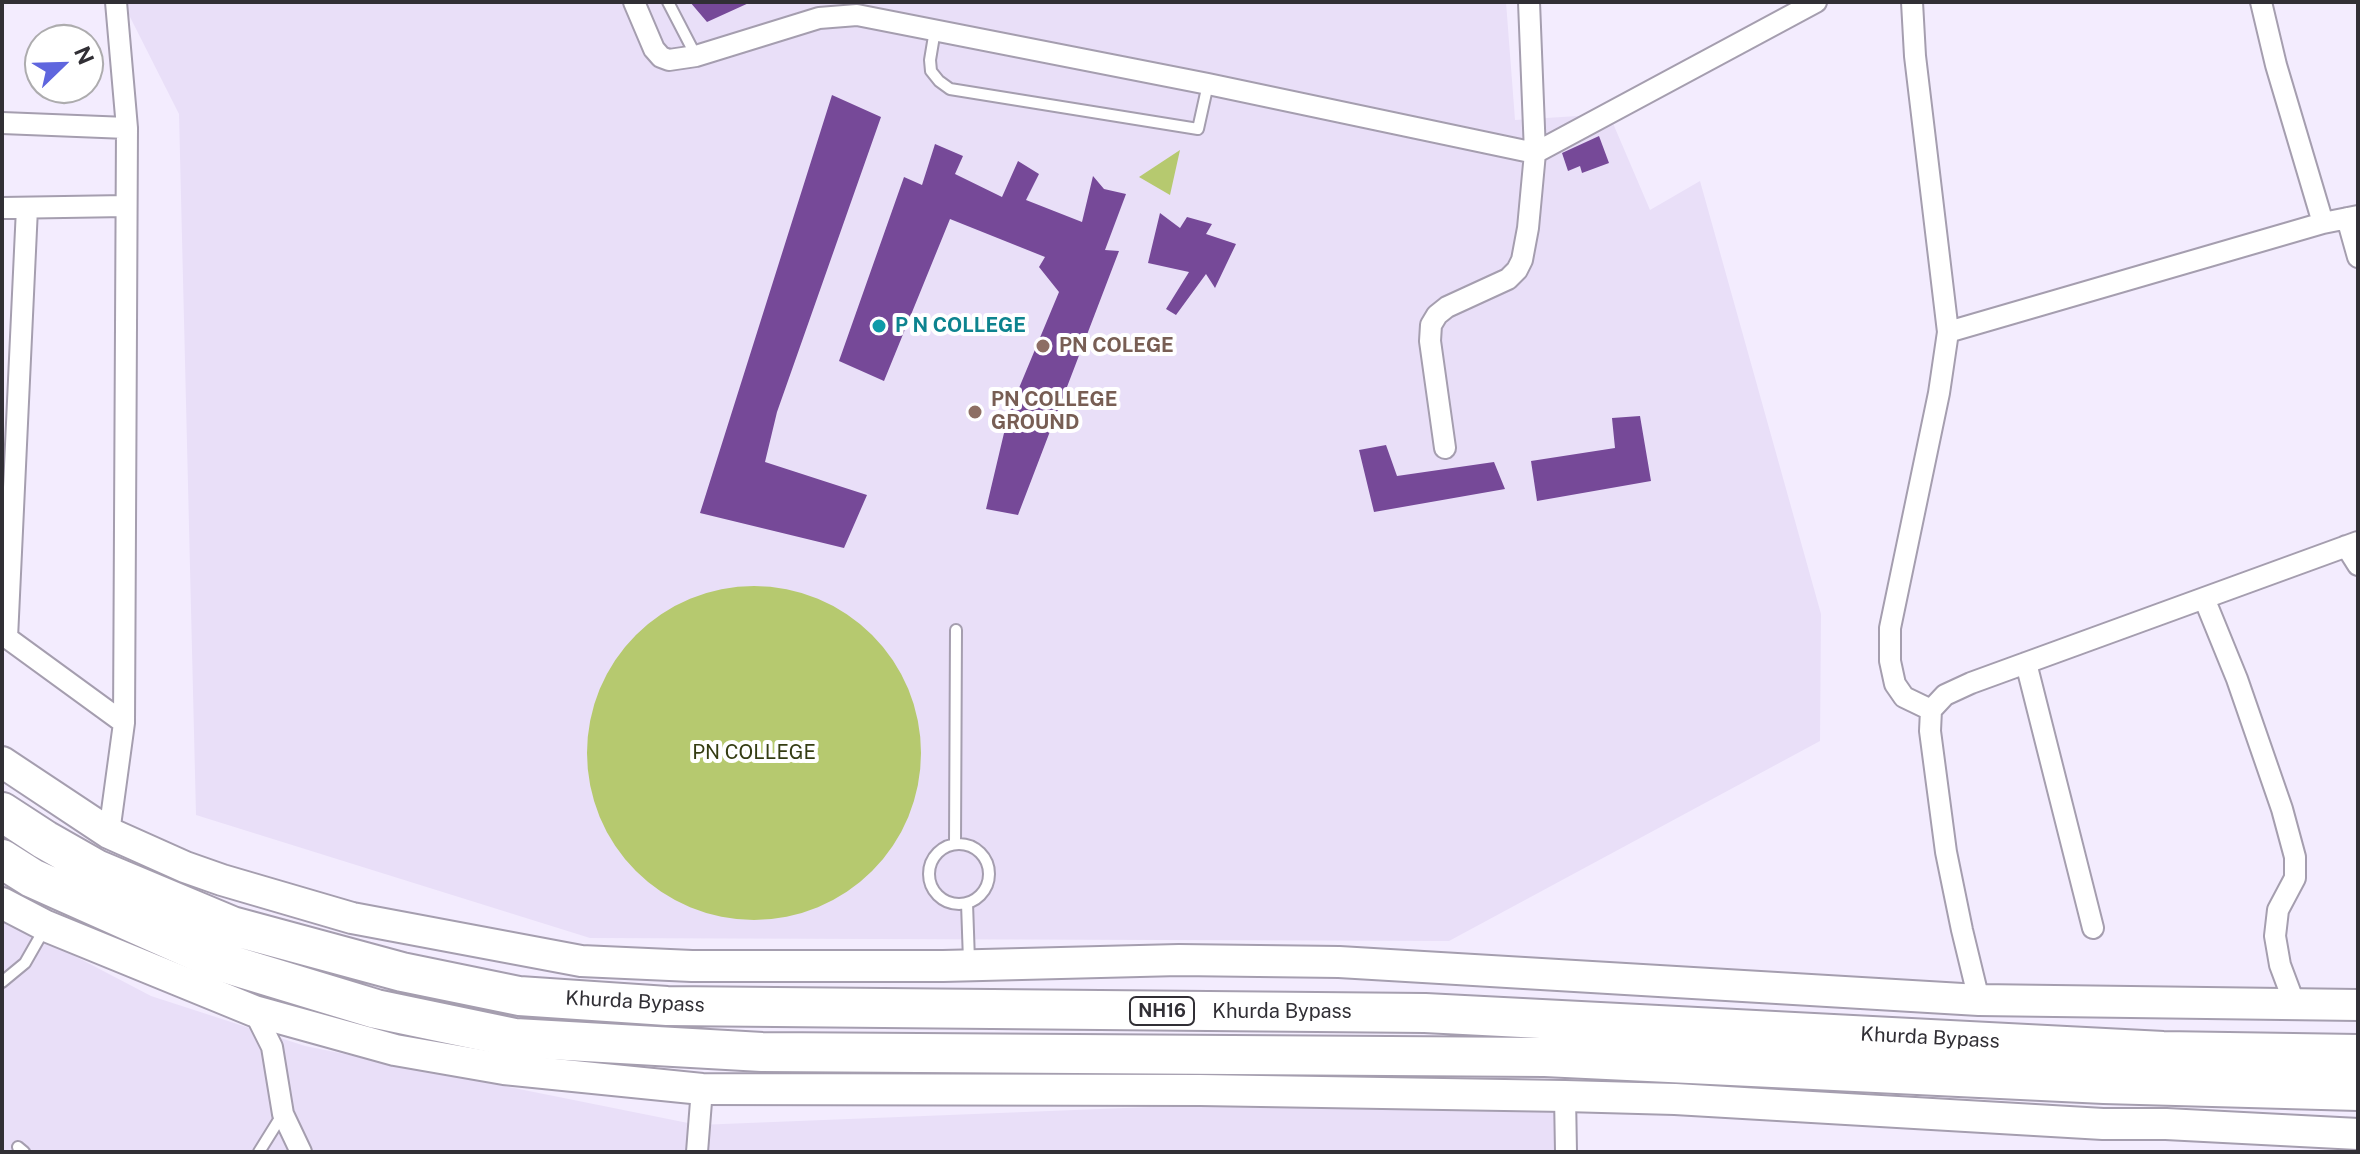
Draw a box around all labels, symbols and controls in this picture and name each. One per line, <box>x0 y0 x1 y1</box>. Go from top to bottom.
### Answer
north arrow <box>24 24 104 104</box>
text: N <box>69 42 100 68</box>
place label: P N COLLEGE <box>895 314 1026 338</box>
marker: P N COLLEGE <box>870 317 888 335</box>
place label: PN COLEGE <box>1059 334 1174 358</box>
marker: PN COLEGE <box>1034 337 1052 355</box>
place label: PN COLLEGE GROUND <box>991 388 1117 435</box>
marker: PN COLLEGE GROUND <box>966 403 984 421</box>
park label: PN COLLEGE <box>692 741 816 765</box>
street label: Khurda Bypass <box>565 986 705 1018</box>
road number: NH16 <box>1130 997 1194 1025</box>
street label: Khurda Bypass <box>1212 1000 1352 1024</box>
street label: Khurda Bypass <box>1860 1022 2000 1054</box>

